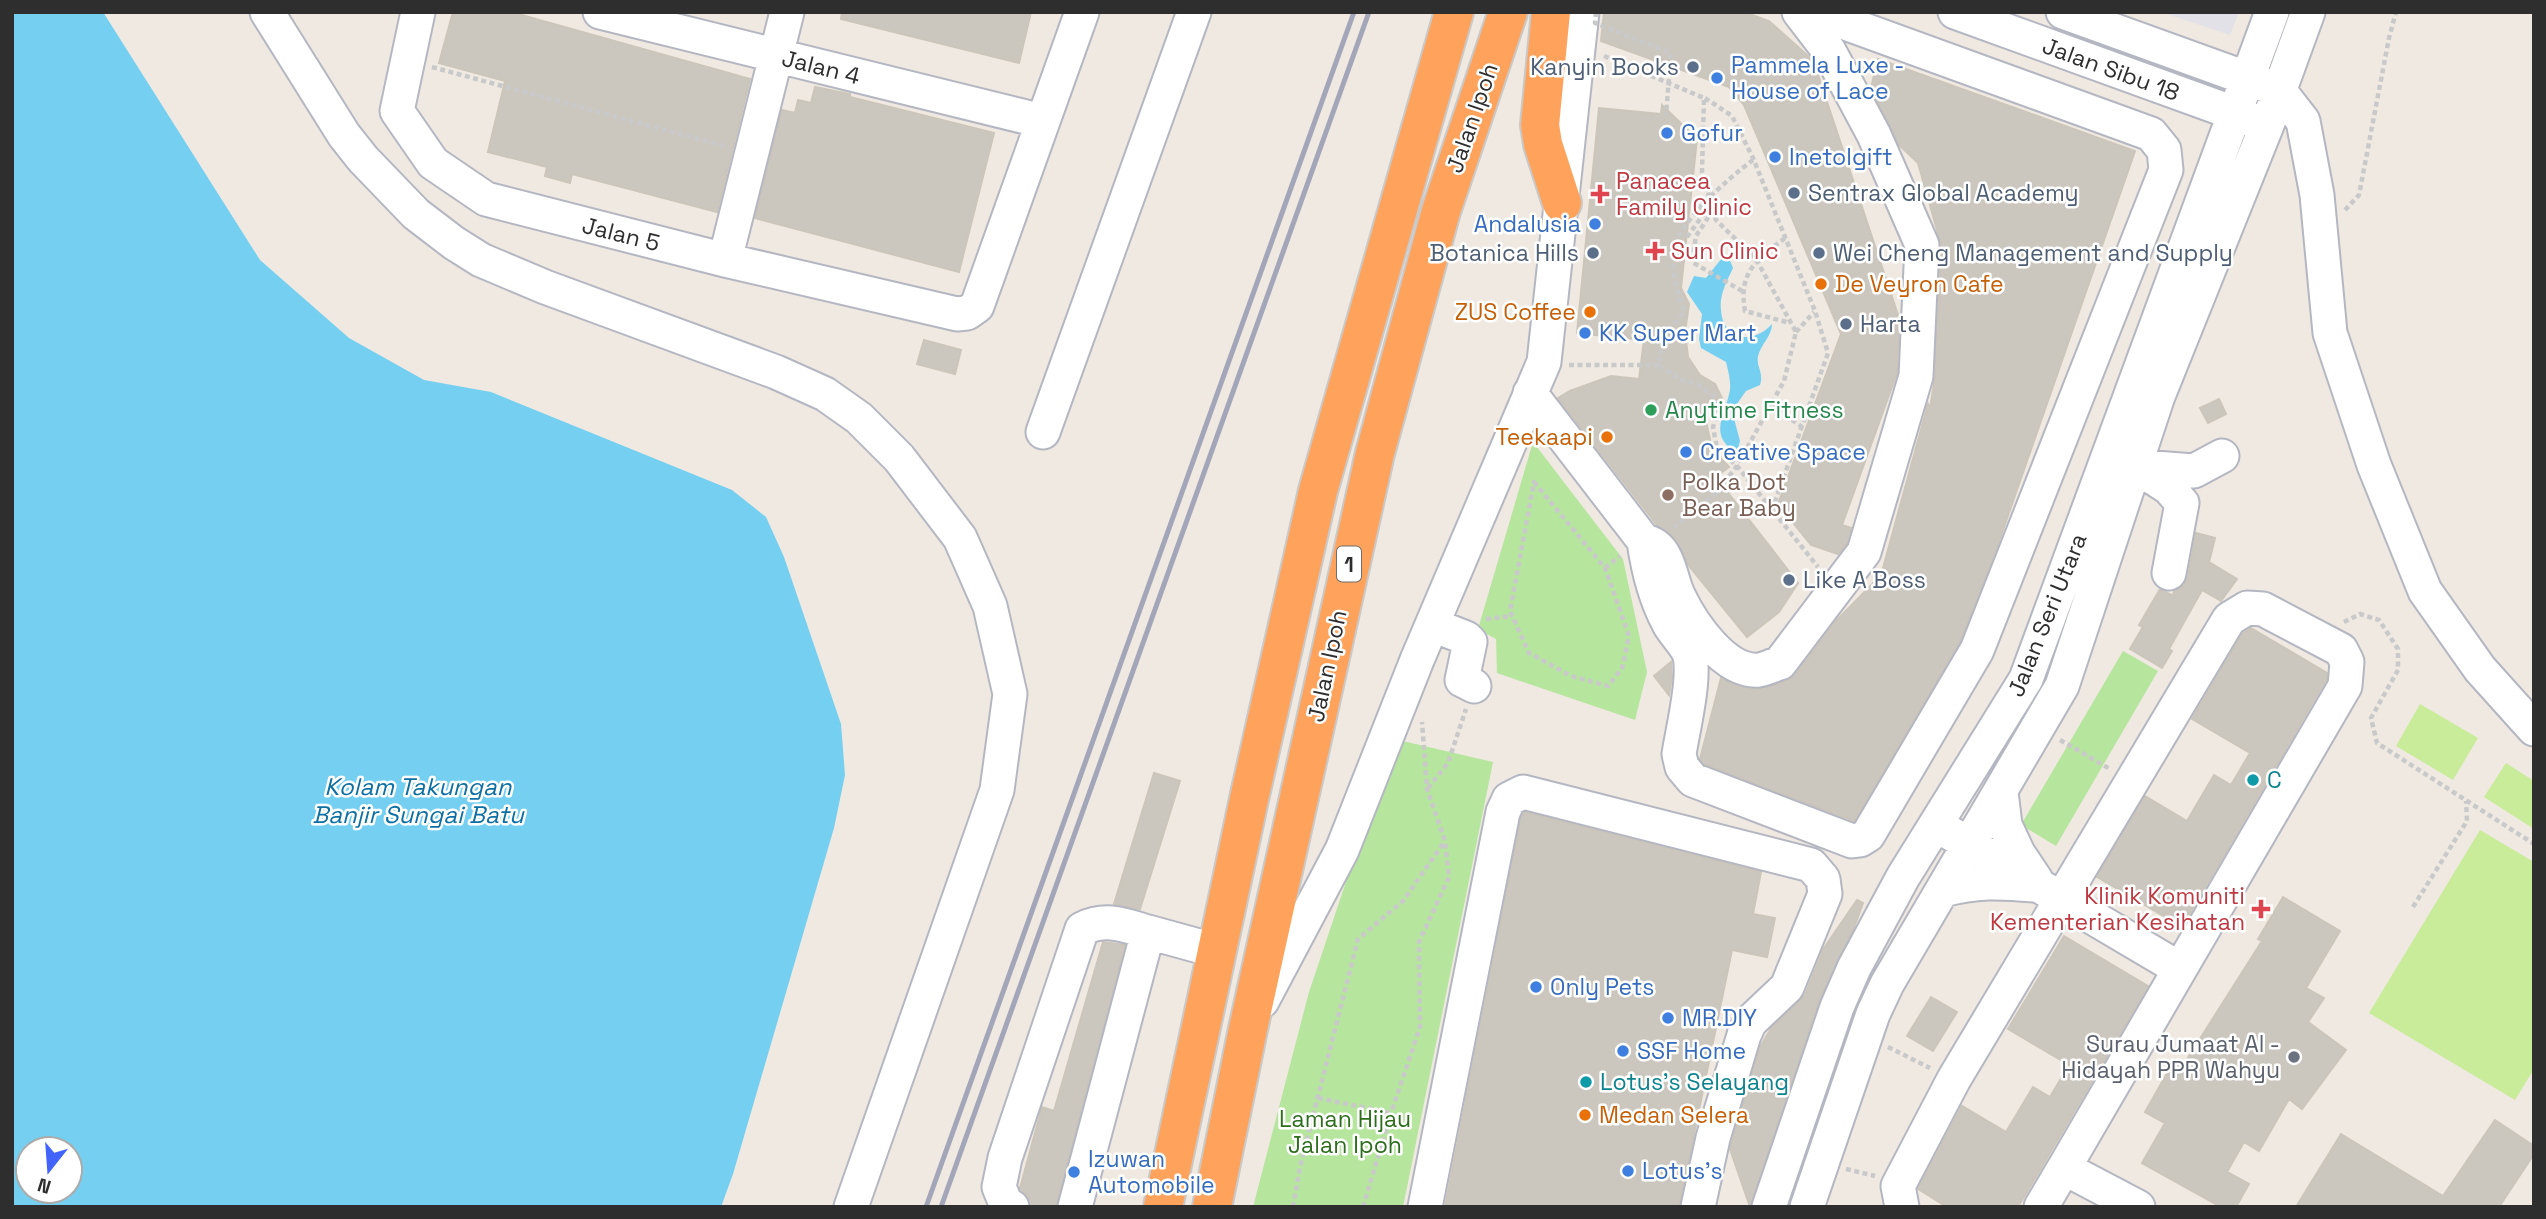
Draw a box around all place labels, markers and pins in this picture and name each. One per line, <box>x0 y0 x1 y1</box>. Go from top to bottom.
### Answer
place label: Pammela Luxe - House of Lace <box>1731 50 1904 106</box>
place label: Kanyin Books <box>1530 52 1679 82</box>
marker: Kanyin Books <box>1685 59 1701 75</box>
marker: Pammela Luxe - House of Lace <box>1709 70 1725 86</box>
place label: Gofur <box>1681 118 1743 148</box>
marker: Gofur <box>1659 125 1675 141</box>
place label: Inetolgift <box>1789 142 1893 172</box>
marker: Inetolgift <box>1767 149 1783 165</box>
place label: Panacea Family Clinic <box>1616 166 1752 222</box>
place label: Sentrax Global Academy <box>1808 178 2079 208</box>
marker: Panacea Family Clinic <box>1590 184 1610 204</box>
marker: Sentrax Global Academy <box>1786 185 1802 201</box>
place label: Andalusia <box>1474 209 1581 239</box>
marker: Andalusia <box>1587 216 1603 232</box>
place label: Sun Clinic <box>1671 236 1779 266</box>
place label: Botanica Hills <box>1430 238 1579 268</box>
place label: Wei Cheng Management and Supply <box>1833 238 2233 268</box>
marker: Sun Clinic <box>1645 241 1665 261</box>
marker: Botanica Hills <box>1585 245 1601 261</box>
marker: Wei Cheng Management and Supply <box>1811 245 1827 261</box>
place label: De Veyron Cafe <box>1835 269 2004 299</box>
marker: De Veyron Cafe <box>1813 276 1829 292</box>
place label: ZUS Coffee <box>1455 297 1576 327</box>
marker: ZUS Coffee <box>1582 304 1598 320</box>
place label: Harta <box>1860 309 1921 339</box>
marker: Harta <box>1838 316 1854 332</box>
place label: KK Super Mart <box>1599 318 1757 348</box>
marker: KK Super Mart <box>1577 325 1593 341</box>
place label: Anytime Fitness <box>1665 395 1844 425</box>
marker: Anytime Fitness <box>1643 402 1659 418</box>
place label: Teekaapi <box>1496 422 1593 452</box>
marker: Teekaapi <box>1599 429 1615 445</box>
place label: Creative Space <box>1700 437 1866 467</box>
marker: Creative Space <box>1678 444 1694 460</box>
place label: Polka Dot Bear Baby <box>1682 467 1796 523</box>
marker: Polka Dot Bear Baby <box>1660 487 1676 503</box>
place label: Like A Boss <box>1803 565 1926 595</box>
marker: Like A Boss <box>1781 572 1797 588</box>
place label: C <box>2267 765 2282 795</box>
marker: C <box>2245 772 2261 788</box>
place label: Klinik Komuniti Kementerian Kesihatan <box>1990 881 2245 937</box>
marker: Klinik Komuniti Kementerian Kesihatan <box>2251 899 2271 919</box>
place label: Only Pets <box>1550 972 1654 1002</box>
marker: Only Pets <box>1528 979 1544 995</box>
place label: MR.DIY <box>1682 1003 1757 1033</box>
marker: MR.DIY <box>1660 1010 1676 1026</box>
place label: Surau Jumaat Al - Hidayah PPR Wahyu <box>2061 1029 2280 1085</box>
place label: SSF Home <box>1637 1036 1746 1066</box>
marker: SSF Home <box>1615 1043 1631 1059</box>
marker: Surau Jumaat Al - Hidayah PPR Wahyu <box>2286 1049 2302 1065</box>
place label: Lotus's Selayang <box>1600 1067 1789 1097</box>
marker: Lotus's Selayang <box>1578 1074 1594 1090</box>
place label: Medan Selera <box>1599 1100 1749 1130</box>
marker: Medan Selera <box>1577 1107 1593 1123</box>
place label: Izuwan Automobile <box>1088 1144 1215 1200</box>
place label: Lotus's <box>1642 1156 1723 1186</box>
marker: Lotus's <box>1620 1163 1636 1179</box>
marker: Izuwan Automobile <box>1066 1164 1082 1180</box>

